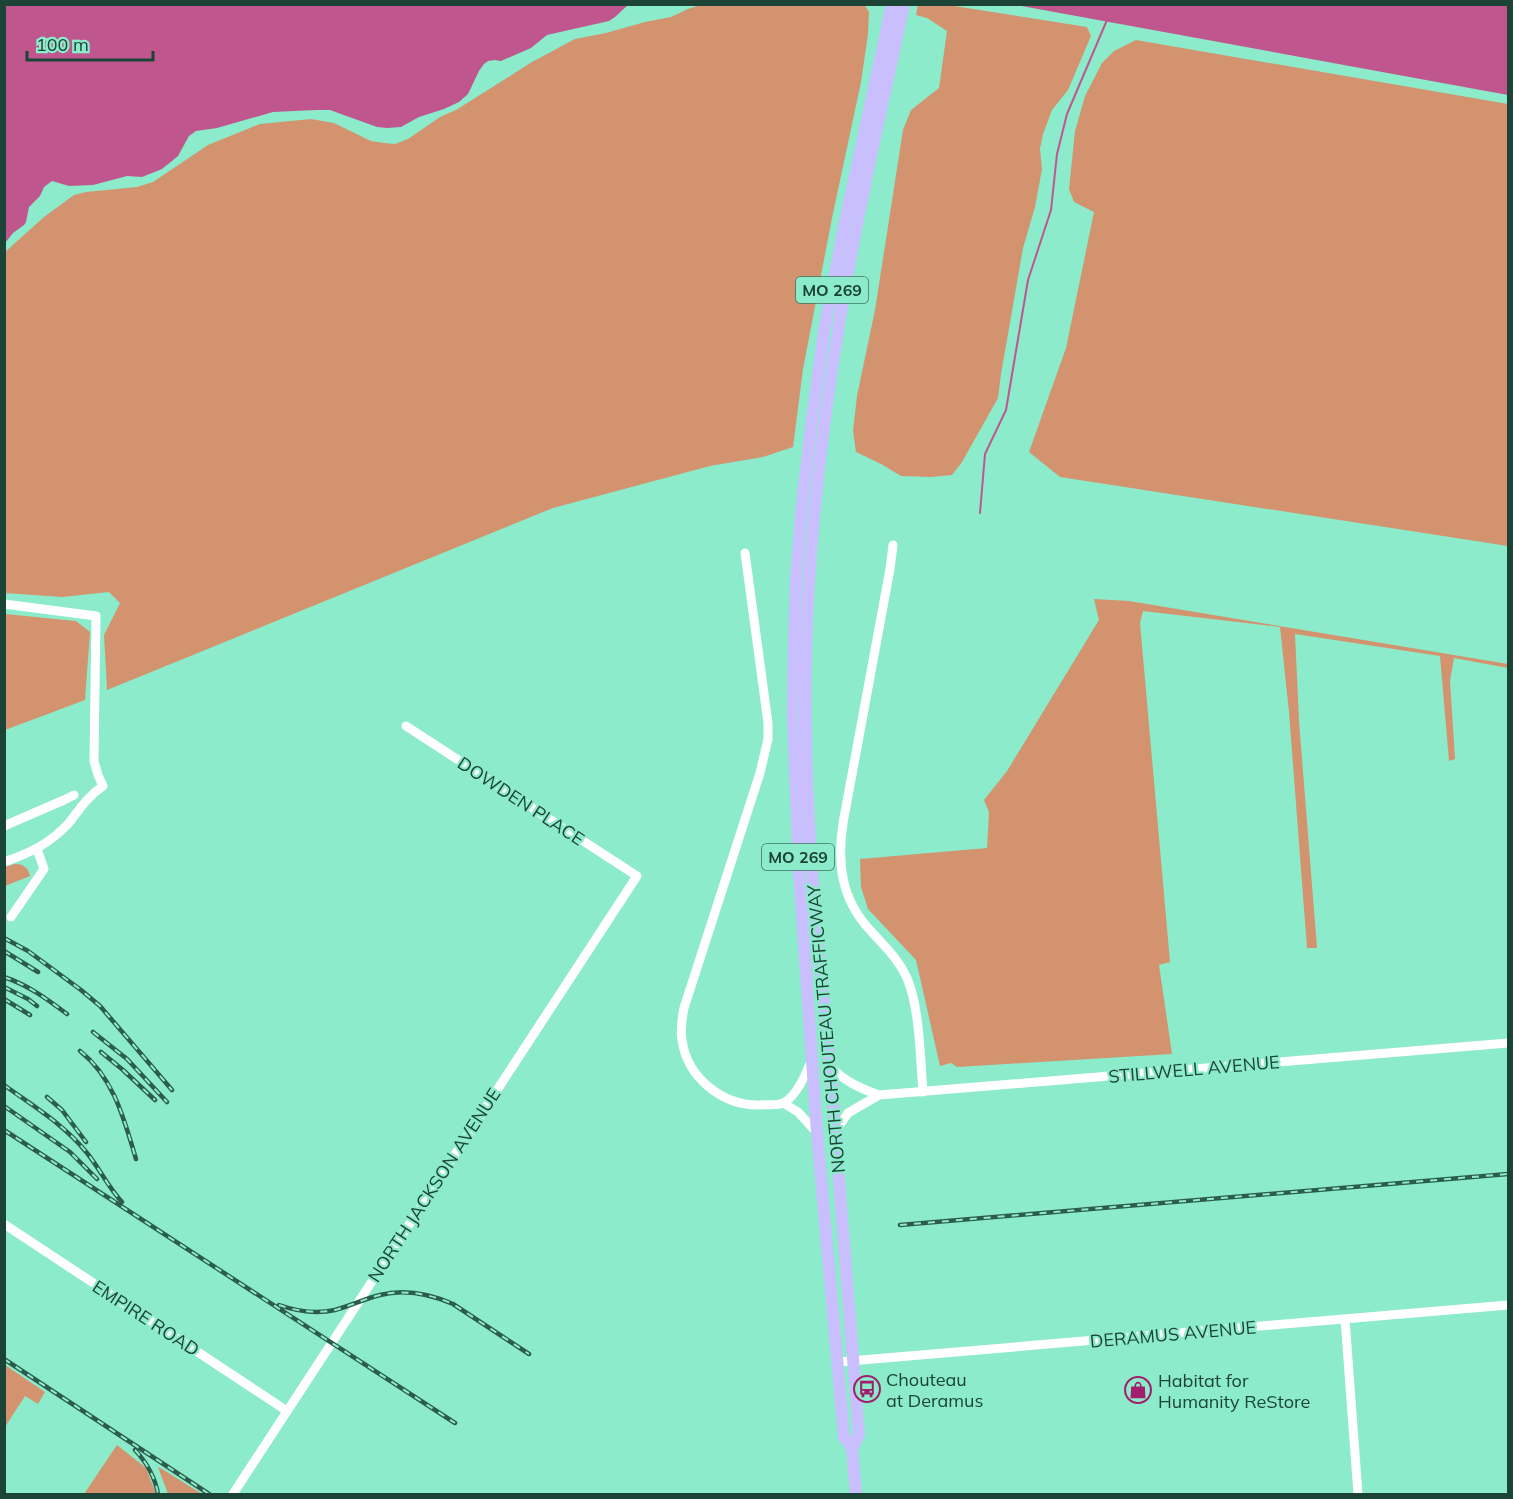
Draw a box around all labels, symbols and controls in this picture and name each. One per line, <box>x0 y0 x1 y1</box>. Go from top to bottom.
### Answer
scale bar <box>27 24 153 62</box>
text: 100 m <box>36 33 89 56</box>
road number: MO 269 <box>796 277 868 303</box>
street label: DOWDEN PLACE <box>453 752 589 850</box>
road number: MO 269 <box>762 844 834 870</box>
street label: NORTH CHOUTEAU TRAFFICWAY <box>802 883 850 1174</box>
street label: STILLWELL AVENUE <box>1107 1050 1281 1088</box>
street label: NORTH JACKSON AVENUE <box>363 1084 505 1286</box>
street label: EMPIRE ROAD <box>88 1275 204 1361</box>
street label: DERAMUS AVENUE <box>1089 1315 1257 1353</box>
place label: Chouteau at Deramus <box>886 1368 983 1412</box>
place label: Habitat for Humanity ReStore <box>1158 1369 1310 1413</box>
bus stop icon: Chouteau at Deramus <box>852 1374 882 1404</box>
shop icon: Habitat for Humanity ReStore <box>1123 1375 1153 1405</box>

